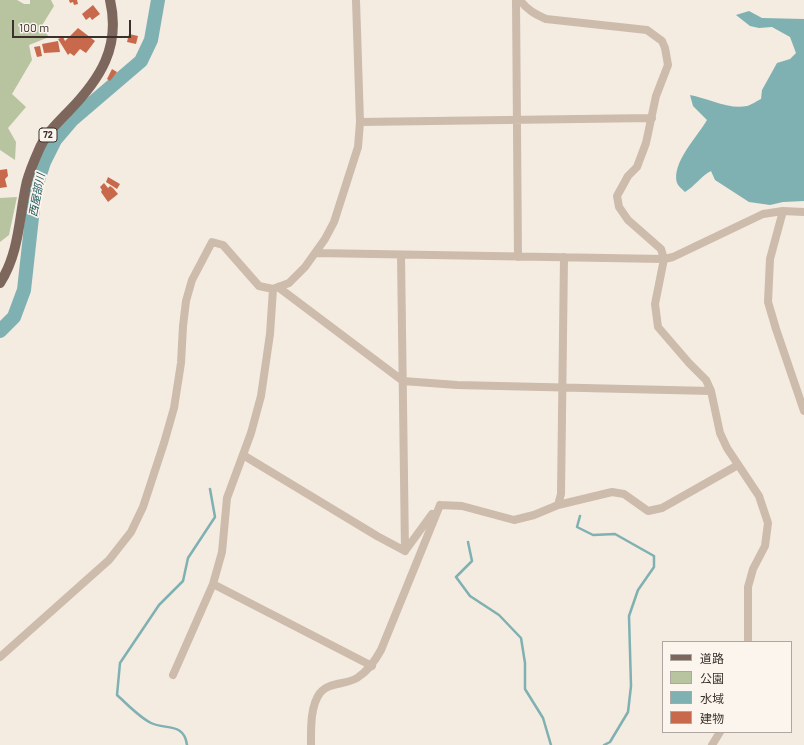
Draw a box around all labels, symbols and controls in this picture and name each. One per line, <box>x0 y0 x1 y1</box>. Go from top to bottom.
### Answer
scale bar <box>14 12 133 38</box>
text: 100 m <box>19 20 49 34</box>
road number: 72 <box>39 128 57 142</box>
water label: 西屋部川 <box>26 172 48 218</box>
legend <box>662 641 792 733</box>
text: 道路 <box>700 651 724 665</box>
text: 公園 <box>700 671 724 685</box>
text: 水域 <box>700 691 724 705</box>
text: 建物 <box>700 711 724 725</box>

